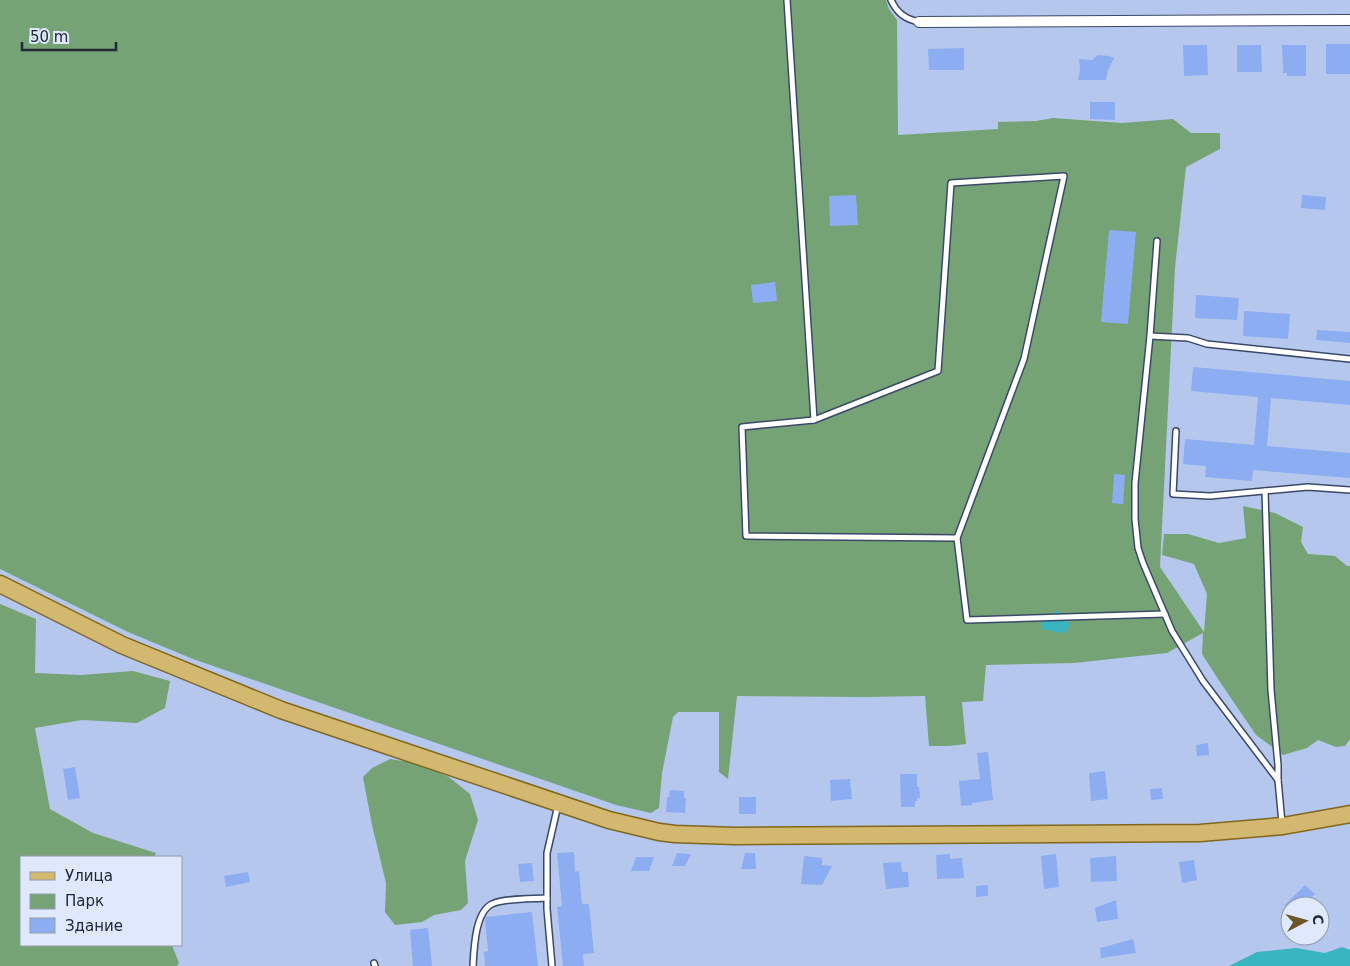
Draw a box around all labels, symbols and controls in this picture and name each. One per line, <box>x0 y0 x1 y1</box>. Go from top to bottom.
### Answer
scale bar <box>22 20 116 52</box>
text: 50 m <box>30 28 68 46</box>
legend <box>20 856 182 946</box>
text: Улица <box>65 867 113 885</box>
text: Парк <box>65 892 104 910</box>
north arrow <box>1280 896 1330 946</box>
text: С <box>1309 914 1326 926</box>
text: Здание <box>65 917 123 935</box>

